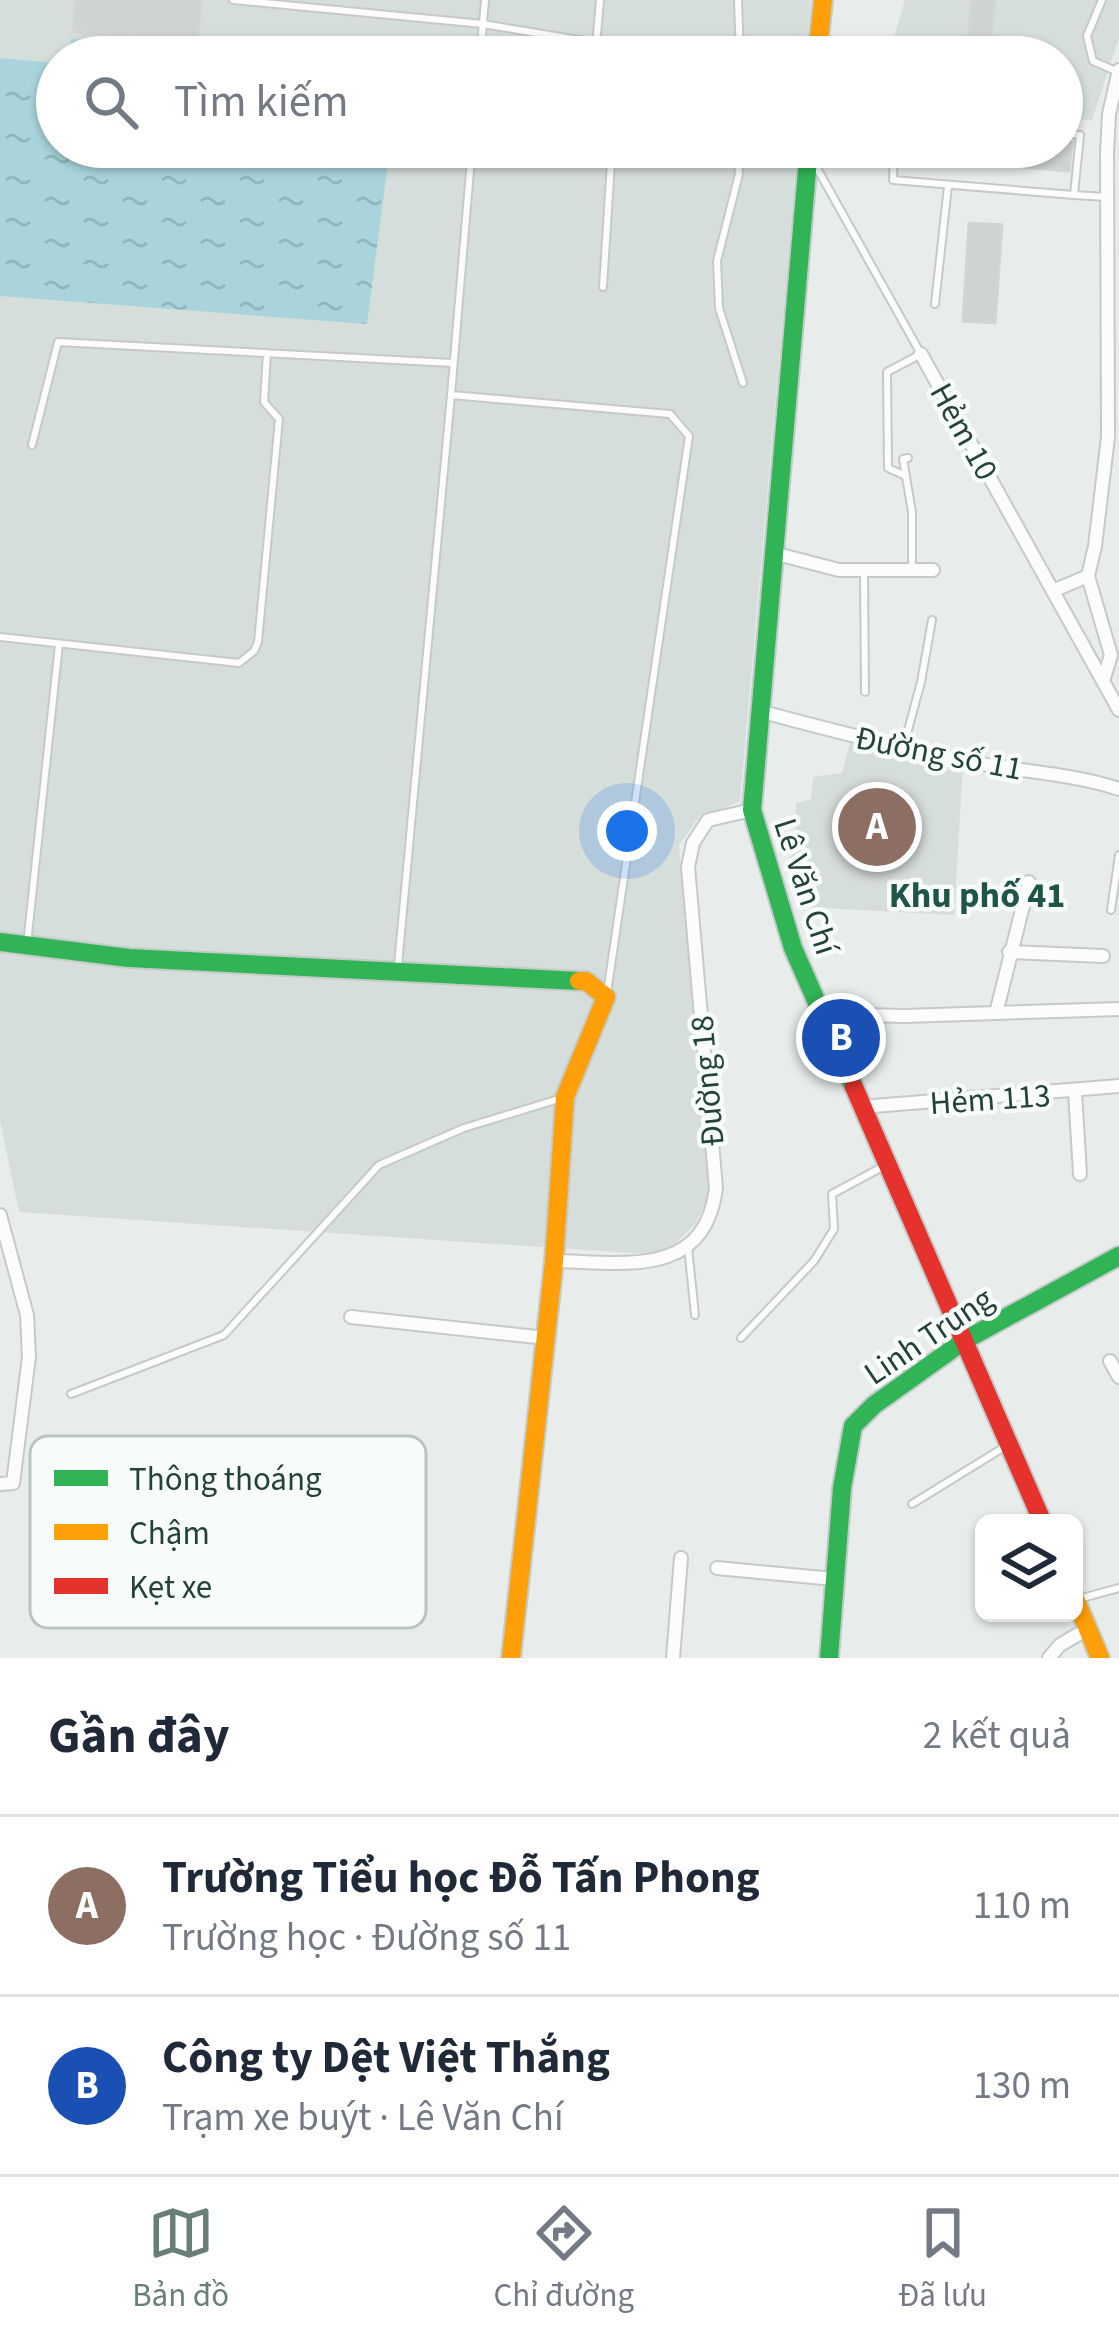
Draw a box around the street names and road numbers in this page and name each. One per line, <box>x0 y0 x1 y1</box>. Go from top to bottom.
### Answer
street label: Hẻm 10 <box>918 375 1010 489</box>
street label: Đường số 11 <box>851 714 1026 793</box>
street label: Lê Văn Chí <box>761 812 850 962</box>
street label: Đường 18 <box>678 1014 737 1148</box>
street label: Hẻm 113 <box>928 1072 1052 1127</box>
street label: Linh Trung <box>855 1275 1003 1397</box>

